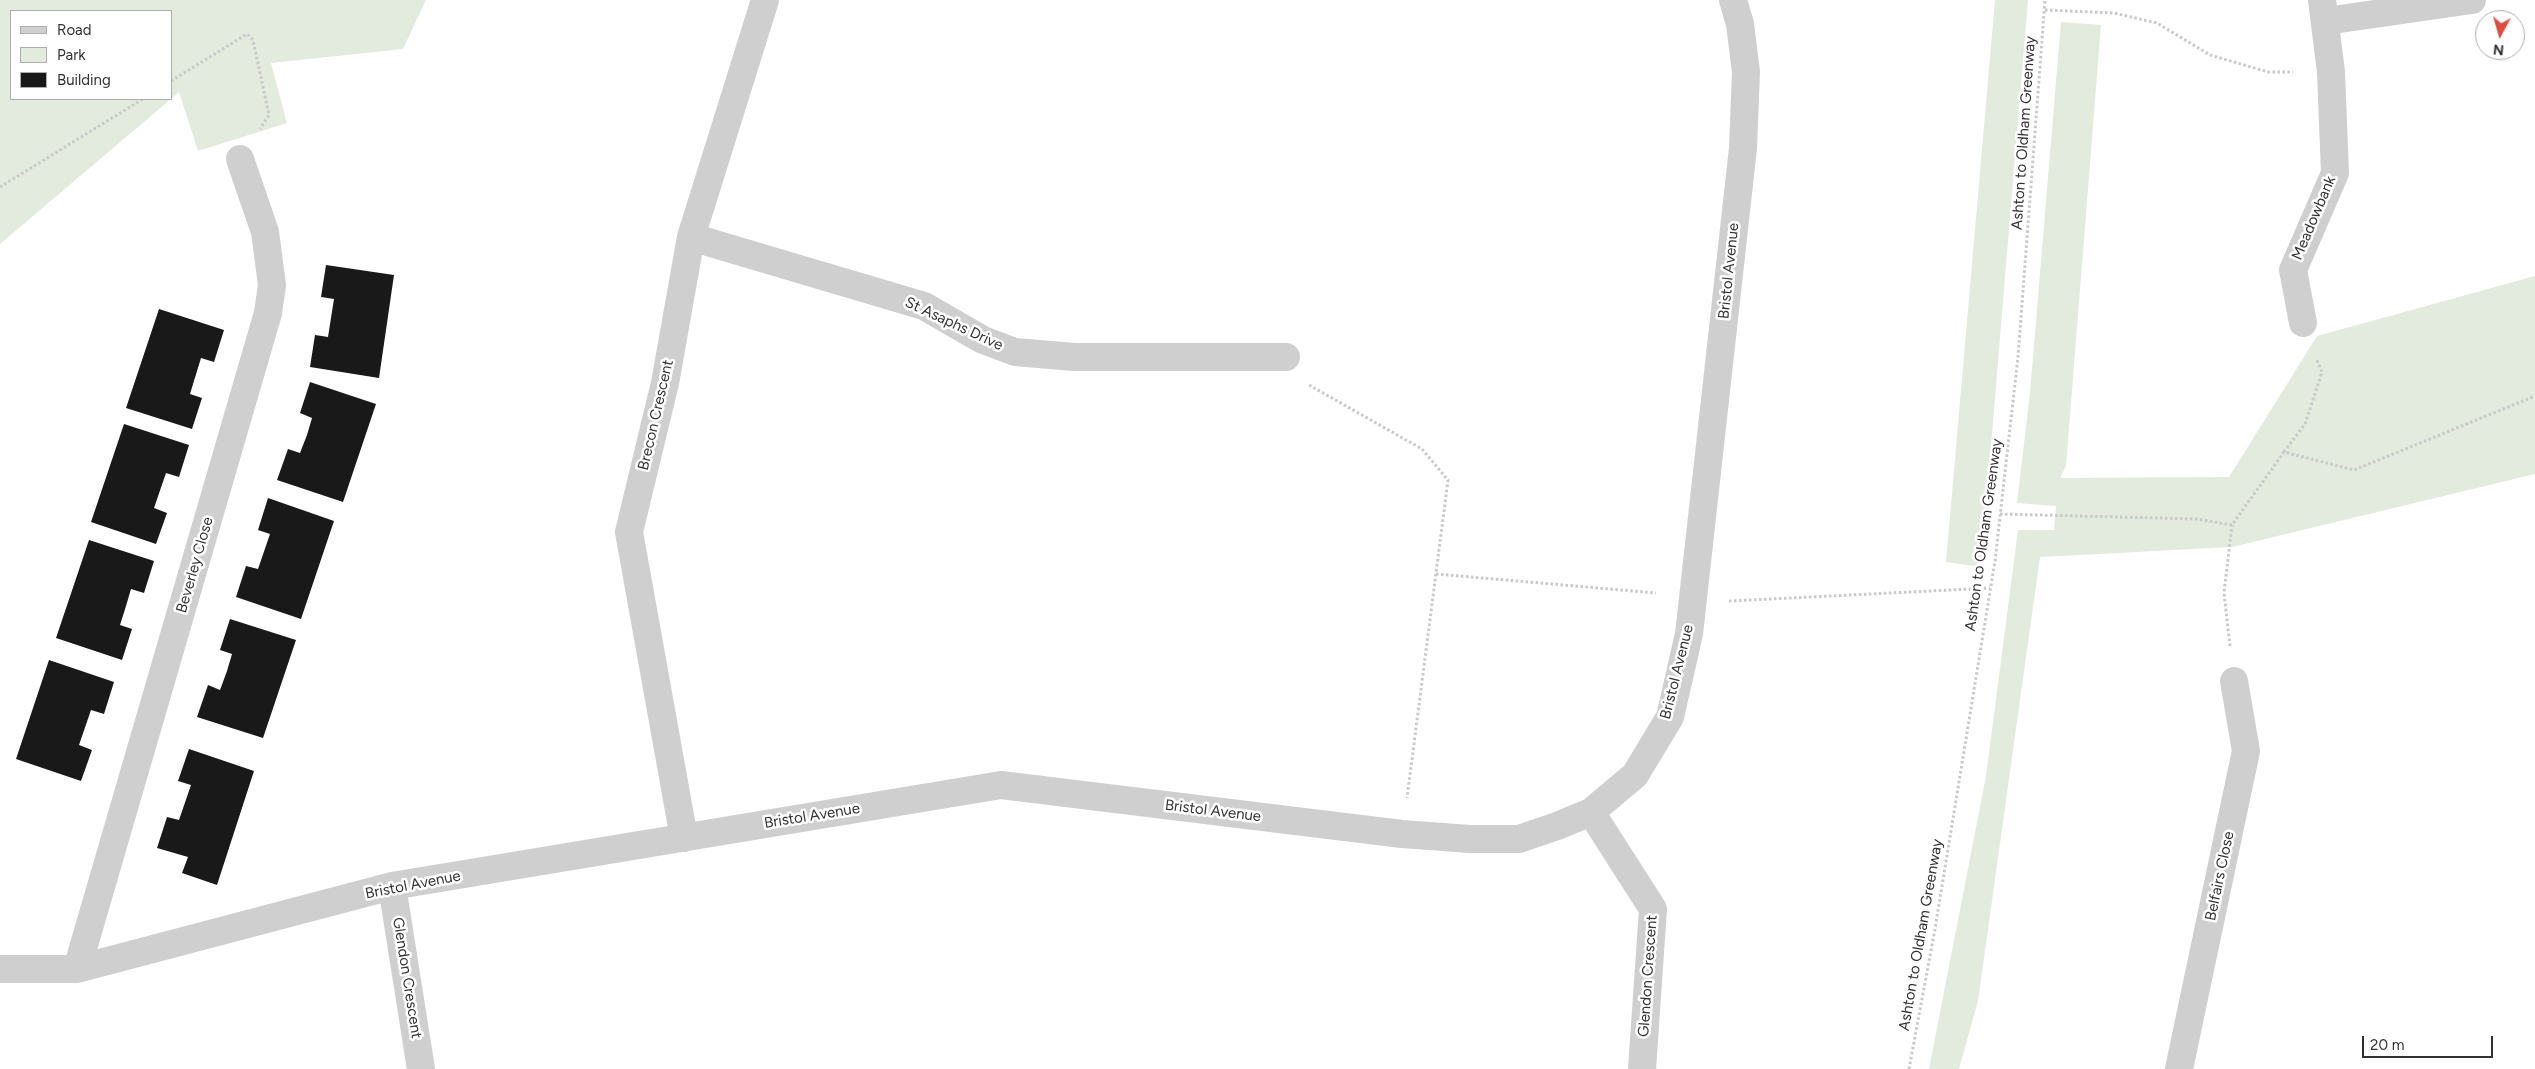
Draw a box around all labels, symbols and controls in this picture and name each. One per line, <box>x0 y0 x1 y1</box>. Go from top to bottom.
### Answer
legend <box>10 10 172 100</box>
north arrow <box>2475 10 2525 60</box>
text: Road <box>57 21 92 39</box>
street label: Ashton to Oldham Greenway <box>2008 35 2040 231</box>
text: N <box>2492 40 2505 58</box>
text: Park <box>57 46 86 64</box>
text: Building <box>57 71 111 89</box>
street label: Meadowbank <box>2288 173 2340 263</box>
street label: Bristol Avenue <box>1715 222 1743 320</box>
street label: St Asaphs Drive <box>902 293 1006 355</box>
street label: Brecon Crescent <box>635 358 677 472</box>
street label: Ashton to Oldham Greenway <box>1962 438 2006 632</box>
street label: Beverley Close <box>173 515 217 615</box>
street label: Bristol Avenue <box>1657 623 1697 721</box>
street label: Bristol Avenue <box>1164 796 1262 826</box>
street label: Bristol Avenue <box>763 800 861 832</box>
street label: Belfairs Close <box>2202 830 2238 922</box>
street label: Ashton to Oldham Greenway <box>1895 838 1947 1032</box>
street label: Bristol Avenue <box>364 867 462 903</box>
street label: Glendon Crescent <box>1635 914 1661 1038</box>
street label: Glendon Crescent <box>389 916 425 1040</box>
scale bar <box>2365 1026 2496 1058</box>
text: 20 m <box>2370 1036 2404 1054</box>

